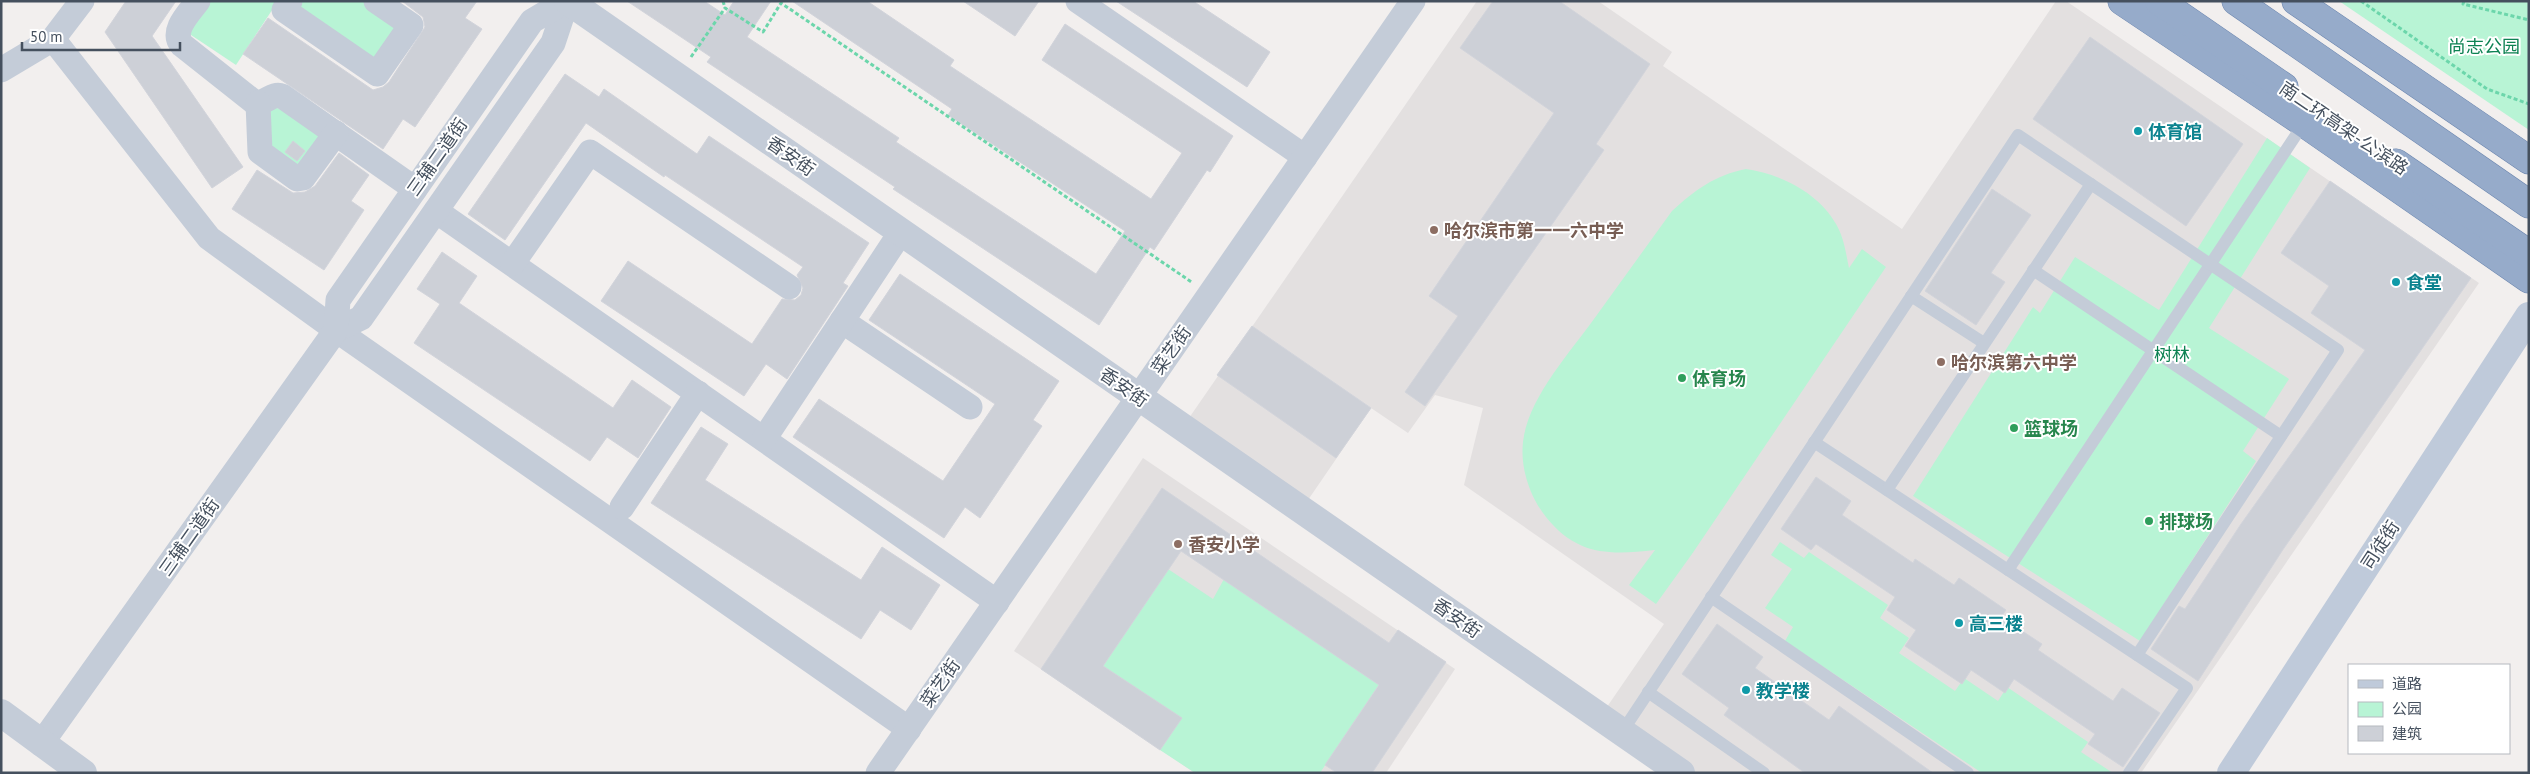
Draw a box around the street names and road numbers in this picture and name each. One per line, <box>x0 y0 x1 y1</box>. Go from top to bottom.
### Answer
street label: 南二环高架-公滨路 <box>2275 76 2413 180</box>
street label: 三辅二道街 <box>402 114 472 200</box>
street label: 香安街 <box>762 131 820 181</box>
street label: 菜艺街 <box>1146 321 1196 379</box>
street label: 香安街 <box>1095 362 1153 412</box>
street label: 三辅二道街 <box>154 494 224 580</box>
street label: 司徒街 <box>2356 516 2404 574</box>
street label: 香安街 <box>1428 593 1486 643</box>
street label: 菜艺街 <box>915 654 965 712</box>

